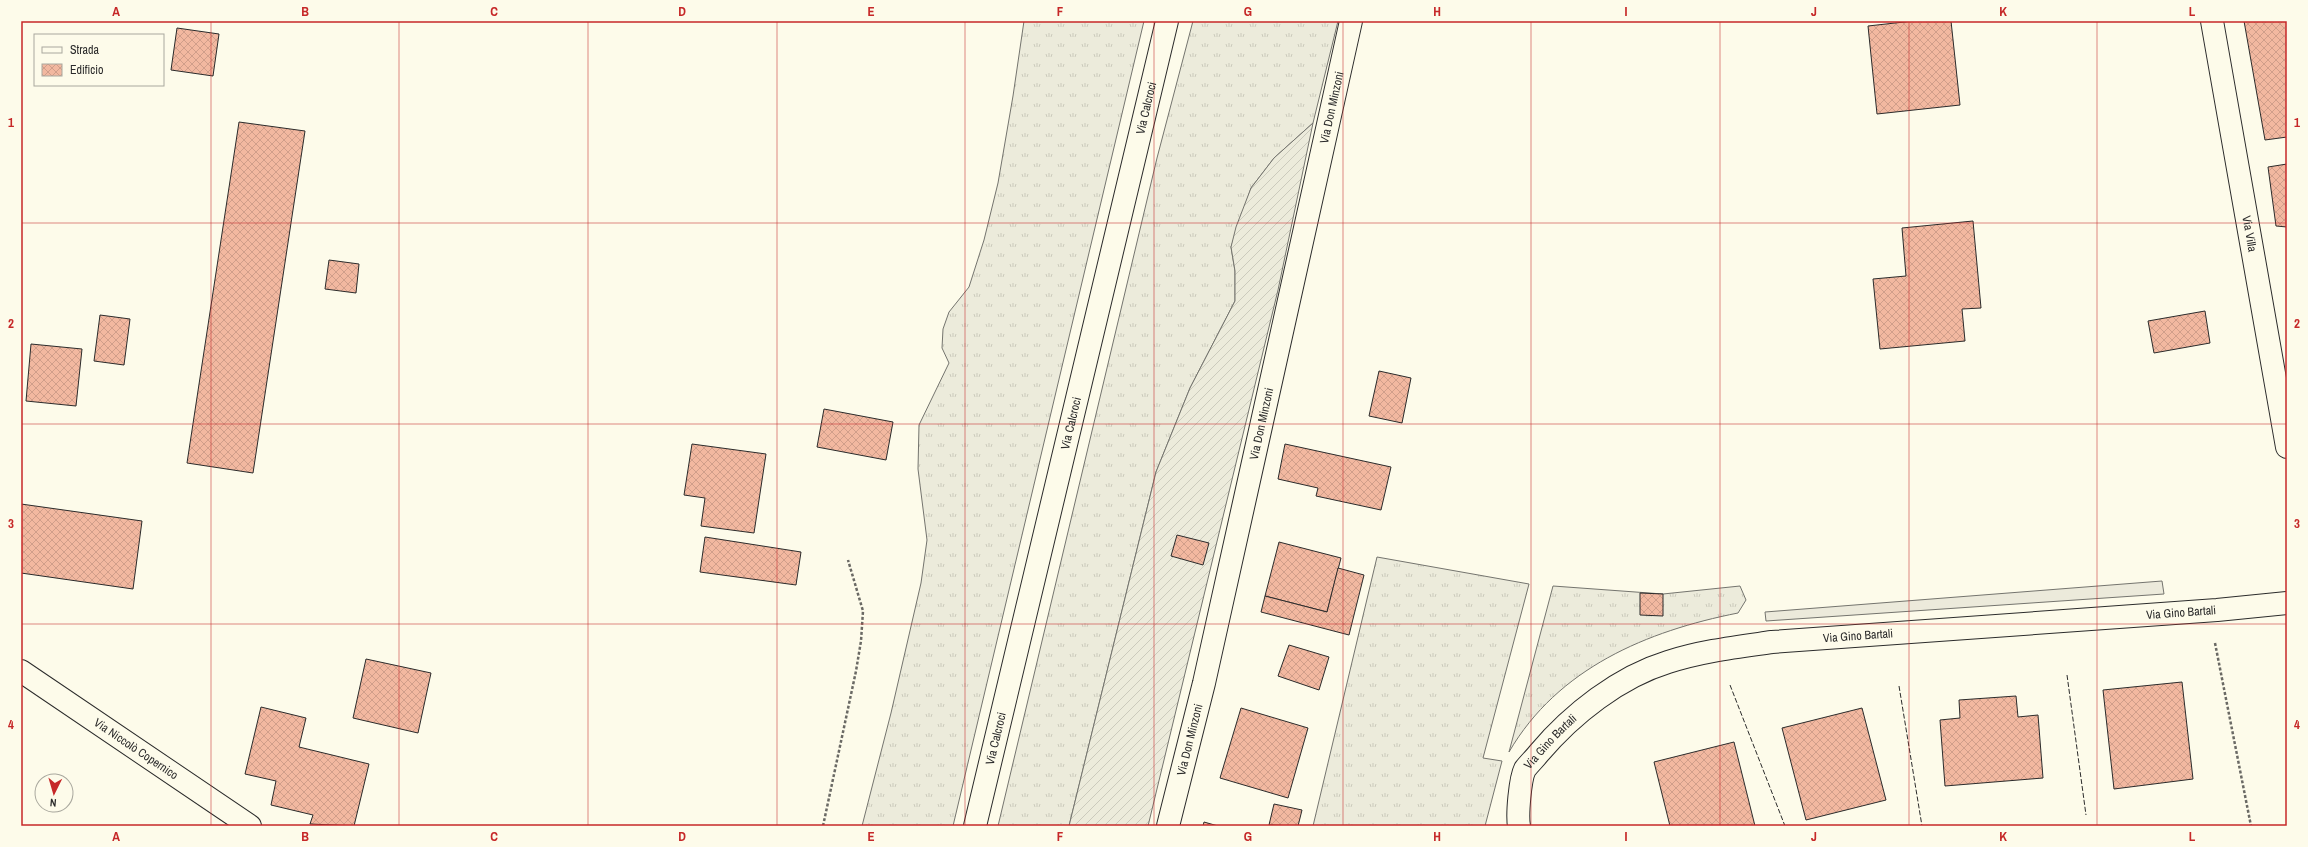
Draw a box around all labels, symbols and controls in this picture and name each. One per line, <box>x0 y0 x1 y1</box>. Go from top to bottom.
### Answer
text: A <box>112 3 120 20</box>
text: B <box>301 3 309 20</box>
text: C <box>490 3 498 20</box>
text: D <box>678 3 686 20</box>
text: E <box>867 3 875 20</box>
text: F <box>1057 3 1064 20</box>
text: G <box>1244 3 1252 20</box>
text: H <box>1433 3 1441 20</box>
text: I <box>1625 3 1628 20</box>
text: J <box>1811 3 1817 20</box>
text: K <box>1999 3 2007 20</box>
text: L <box>2189 3 2196 20</box>
legend <box>34 34 164 86</box>
text: Strada <box>70 42 100 58</box>
text: Edificio <box>70 62 103 78</box>
street label: Via Don Minzoni <box>1316 70 1348 145</box>
street label: Via Calcroci <box>1132 80 1160 136</box>
text: 1 <box>8 114 14 131</box>
text: 1 <box>2294 114 2300 131</box>
street label: Via Villa <box>2238 214 2261 254</box>
text: 2 <box>8 315 14 332</box>
text: 2 <box>2294 315 2300 332</box>
street label: Via Don Minzoni <box>1246 386 1277 461</box>
street label: Via Calcroci <box>1057 395 1085 451</box>
text: 3 <box>8 515 14 532</box>
text: 3 <box>2294 515 2300 532</box>
street label: Via Gino Bartali <box>2146 602 2217 623</box>
street label: Via Gino Bartali <box>1822 625 1893 646</box>
street label: Via Don Minzoni <box>1173 702 1206 777</box>
street label: Via Calcroci <box>982 711 1010 766</box>
street label: Via Gino Bartali <box>1520 711 1580 773</box>
street label: Via Niccolò Copernico <box>91 715 181 783</box>
text: 4 <box>8 716 14 733</box>
text: 4 <box>2294 716 2300 733</box>
north arrow <box>34 773 74 813</box>
text: N <box>49 796 57 810</box>
text: A <box>112 828 120 845</box>
text: B <box>301 828 309 845</box>
text: C <box>490 828 498 845</box>
text: D <box>678 828 686 845</box>
text: E <box>867 828 875 845</box>
text: F <box>1057 828 1064 845</box>
text: G <box>1244 828 1252 845</box>
text: H <box>1433 828 1441 845</box>
text: I <box>1625 828 1628 845</box>
text: J <box>1811 828 1817 845</box>
text: K <box>1999 828 2007 845</box>
text: L <box>2189 828 2196 845</box>

